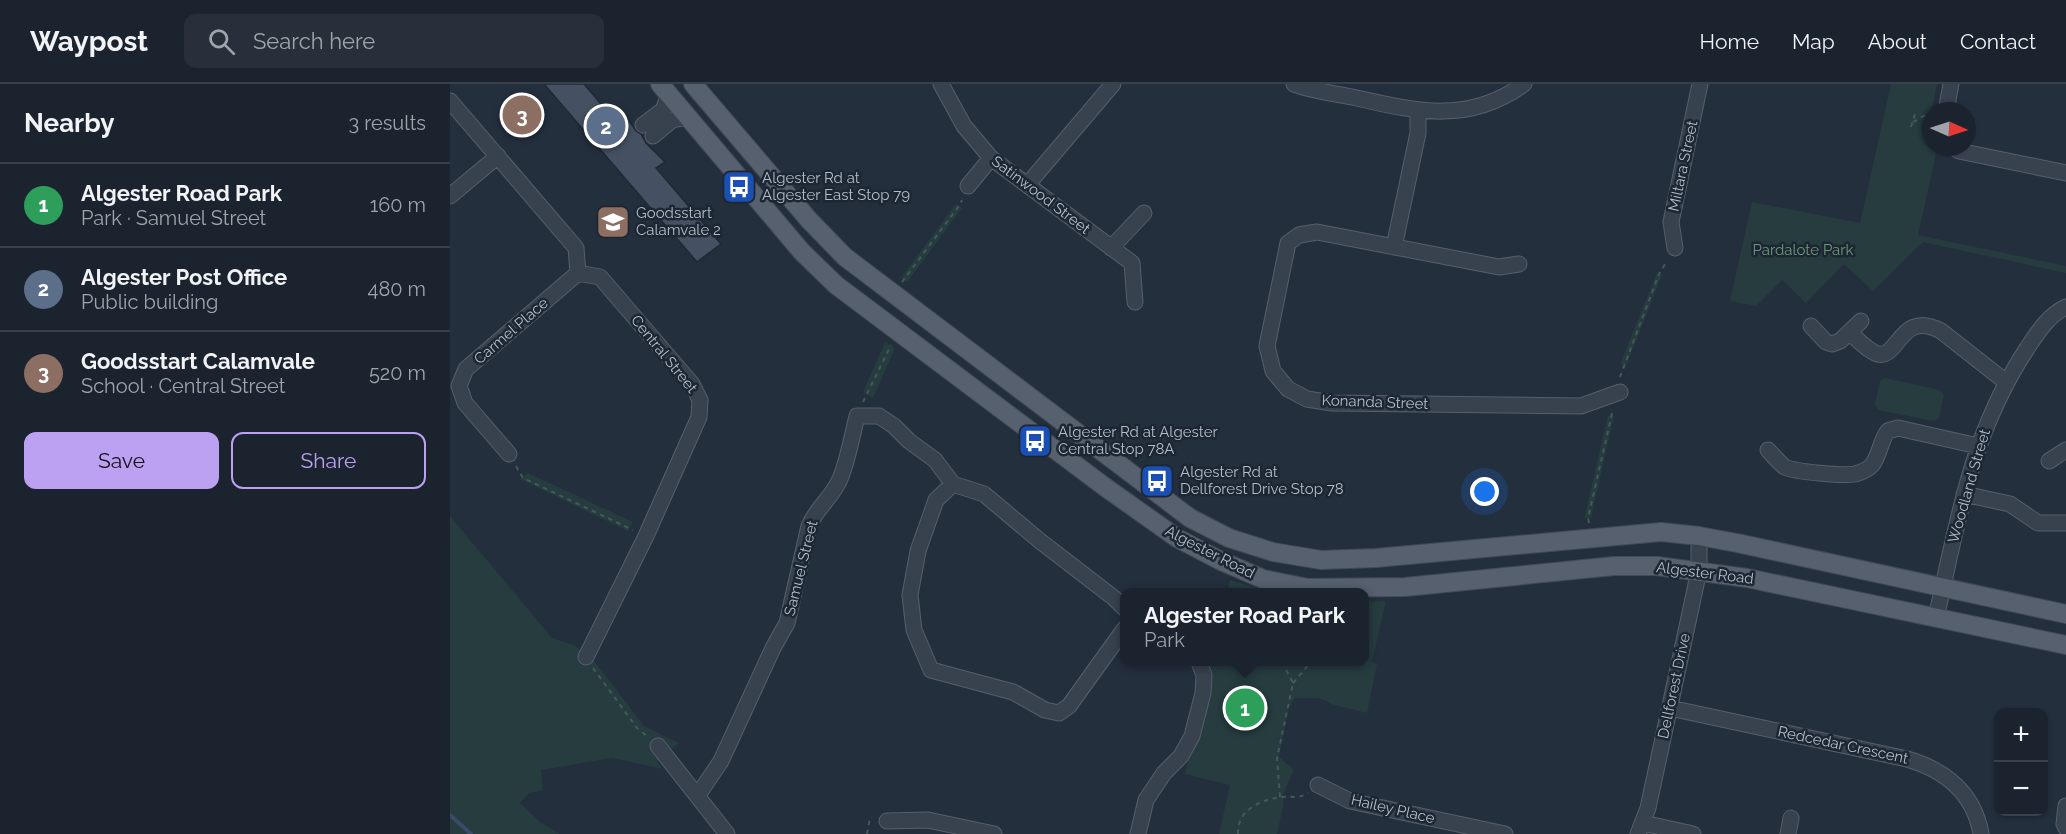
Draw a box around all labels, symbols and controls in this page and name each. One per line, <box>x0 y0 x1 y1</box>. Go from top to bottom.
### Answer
search box <box>184 14 604 68</box>
text: Waypost <box>30 25 148 58</box>
icon: search <box>205 25 238 58</box>
text: Search here <box>253 28 375 54</box>
text: Home <box>1700 29 1759 54</box>
text: Map <box>1792 29 1835 54</box>
text: About <box>1868 29 1927 54</box>
text: Contact <box>1960 29 2036 54</box>
pin: 3 <box>502 93 542 138</box>
north arrow <box>1922 102 1976 156</box>
pin: 2 <box>586 104 626 148</box>
text: Nearby <box>24 108 114 138</box>
text: 3 results <box>348 111 426 135</box>
street label: Miltara Street <box>1665 119 1701 213</box>
street label: Satinwood Street <box>988 152 1094 238</box>
bus stop icon: Algester Rd at Algester East Stop 79 <box>721 169 757 205</box>
place label: Algester Rd at Algester East Stop 79 <box>762 169 910 204</box>
text: Algester Road Park <box>81 180 282 206</box>
text: 1 <box>39 193 48 217</box>
text: 160 m <box>370 193 426 217</box>
school or university icon: Goodsstart Calamvale 2 <box>595 204 631 240</box>
place label: Goodsstart Calamvale 2 <box>636 204 721 239</box>
text: Park · Samuel Street <box>81 206 266 230</box>
park label: Pardalote Park <box>1752 241 1854 259</box>
text: Algester Post Office <box>81 264 287 290</box>
text: 2 <box>38 277 49 301</box>
text: 480 m <box>368 277 426 301</box>
text: Public building <box>81 290 218 314</box>
street label: Carmel Place <box>470 294 552 368</box>
street label: Central Street <box>627 311 701 397</box>
text: Goodsstart Calamvale <box>81 348 315 374</box>
text: 3 <box>38 361 49 385</box>
text: 520 m <box>369 361 426 385</box>
text: School · Central Street <box>81 374 285 398</box>
street label: Konanda Street <box>1321 391 1429 413</box>
bus stop icon: Algester Rd at Algester Central Stop 78A <box>1017 423 1053 459</box>
place label: Algester Rd at Algester Central Stop 78A <box>1058 423 1218 458</box>
street label: Woodland Street <box>1944 427 1994 545</box>
button: Save <box>24 432 219 489</box>
button: Share <box>231 432 426 489</box>
bus stop icon: Algester Rd at Dellforest Drive Stop 78 <box>1139 463 1175 499</box>
place label: Algester Rd at Dellforest Drive Stop 78 <box>1180 463 1344 498</box>
your location <box>1470 477 1499 506</box>
street label: Samuel Street <box>780 518 822 618</box>
street label: Algester Road <box>1162 522 1258 582</box>
street label: Algester Road <box>1655 558 1755 588</box>
popup <box>1120 588 1369 666</box>
text: Algester Road Park <box>1144 602 1345 628</box>
text: Park <box>1144 628 1185 652</box>
street label: Dellforest Drive <box>1654 632 1694 740</box>
pin: 1 <box>1226 686 1264 730</box>
map controls <box>1994 708 2048 816</box>
button: + <box>1994 708 2048 762</box>
street label: Redcedar Crescent <box>1776 722 1910 768</box>
button: − <box>1994 762 2048 816</box>
street label: Hailey Place <box>1349 791 1437 827</box>

